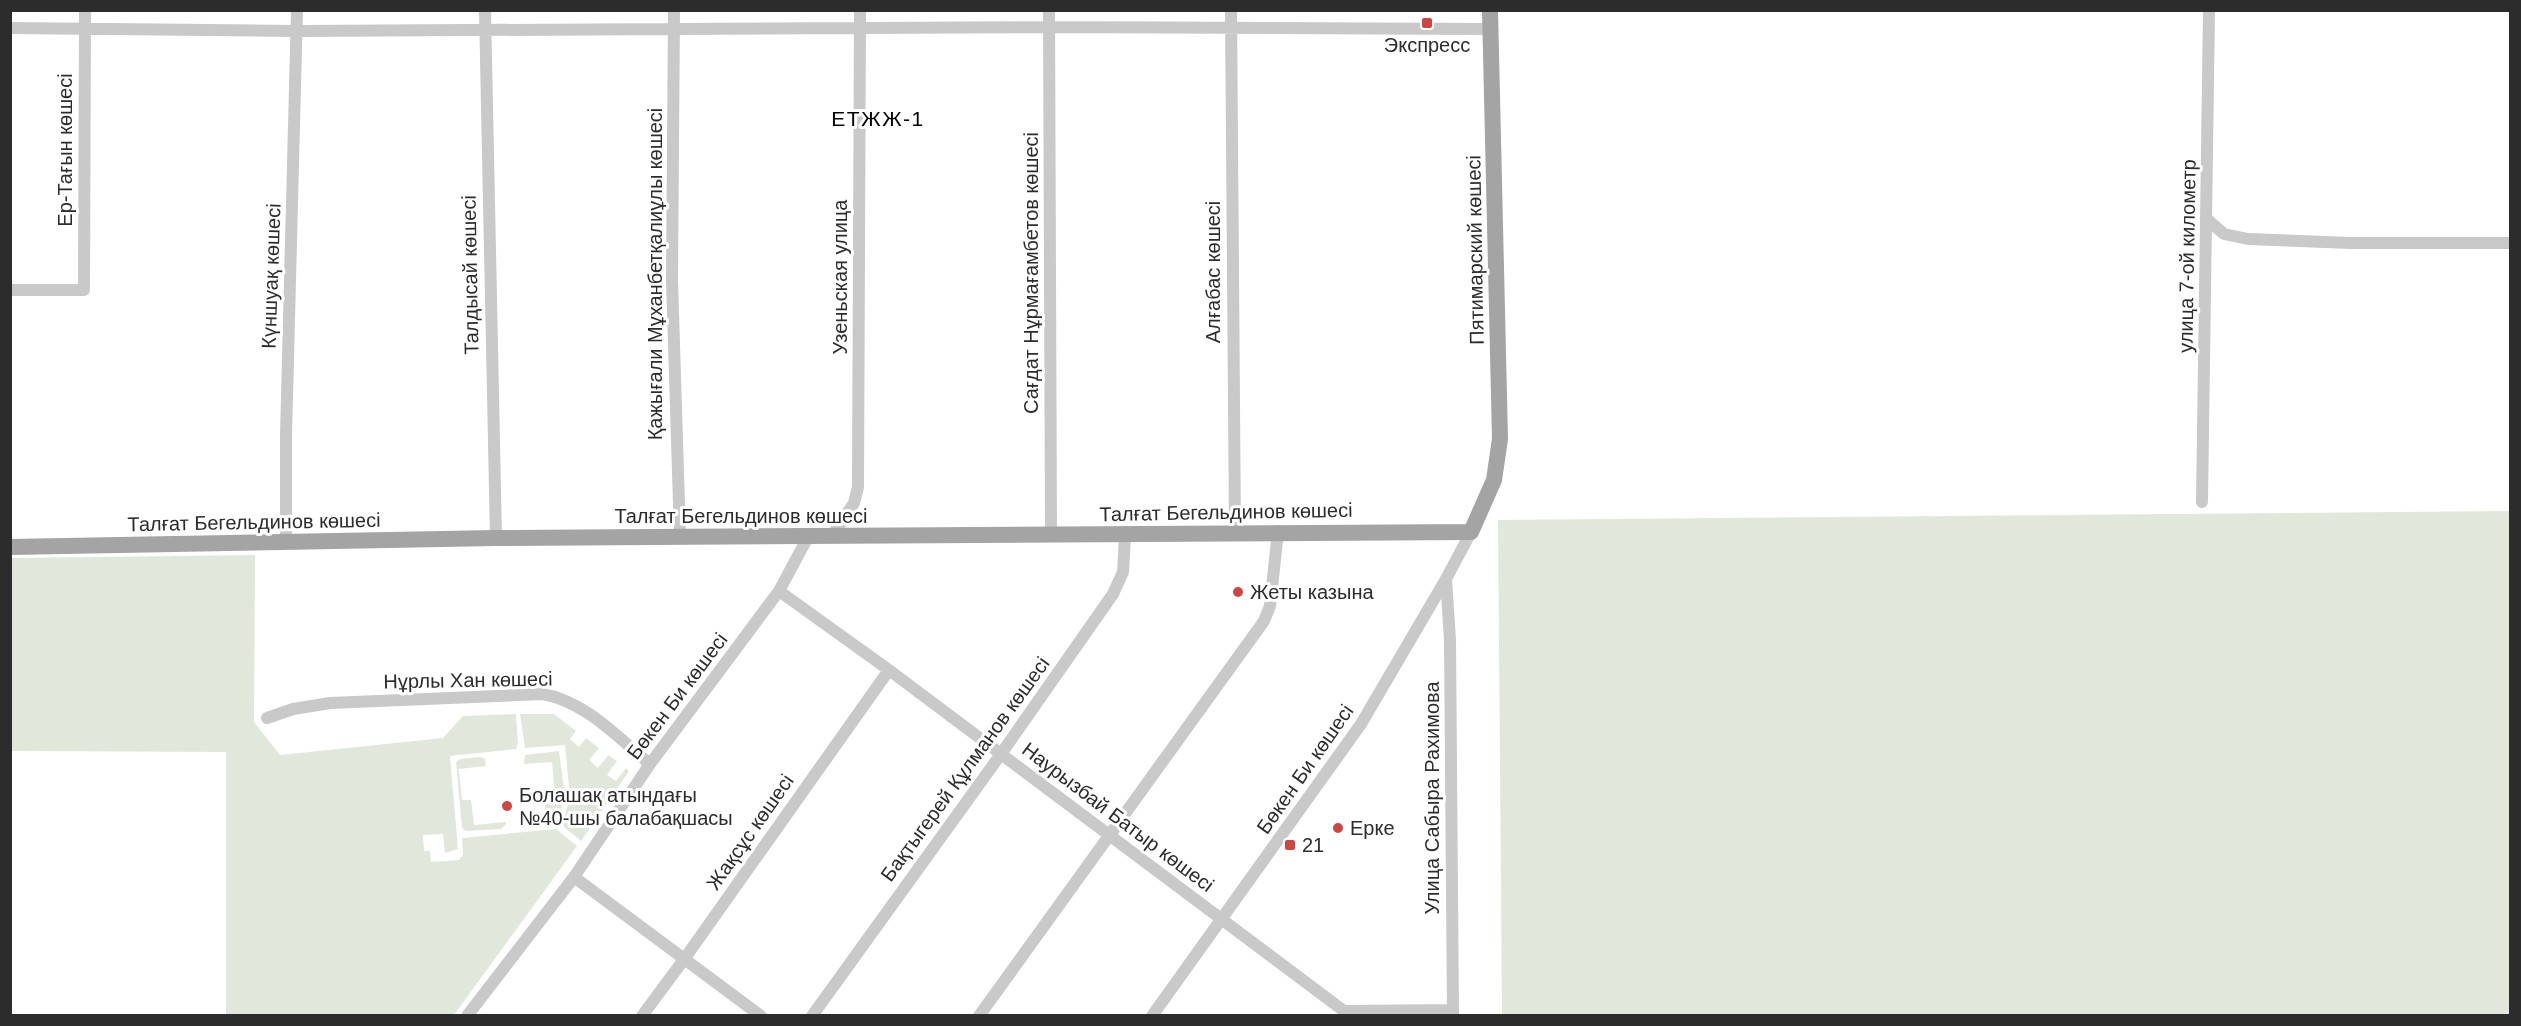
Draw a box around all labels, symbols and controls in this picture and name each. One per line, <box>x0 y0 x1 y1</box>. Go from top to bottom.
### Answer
marker: Экспресс <box>1420 16 1434 30</box>
place label: Экспресс <box>1384 34 1470 56</box>
street label: Ер-Тағын көшесі <box>54 73 76 227</box>
district label: ЕТЖЖ-1 <box>831 107 925 130</box>
street label: Қажығали Мұханбетқалиұлы көшесі <box>644 108 666 440</box>
street label: Сағдат Нұрмағамбетов көшесі <box>1020 132 1042 414</box>
street label: Пятимарский көшесі <box>1462 155 1488 345</box>
street label: улица 7-ой километр <box>2174 159 2200 353</box>
street label: Талдысай көшесі <box>458 195 482 355</box>
street label: Узеньская улица <box>829 199 851 354</box>
street label: Алғабас көшесі <box>1202 201 1224 343</box>
street label: Күншуақ көшесі <box>257 203 285 349</box>
street label: Талғат Бегельдинов көшесі <box>1099 499 1353 525</box>
street label: Талғат Бегельдинов көшесі <box>614 505 868 527</box>
street label: Талғат Бегельдинов көшесі <box>127 509 381 535</box>
place label: Жеты казына <box>1250 581 1374 603</box>
marker: Жеты казына <box>1231 585 1245 599</box>
street label: Бөкен Би көшесі <box>622 629 732 763</box>
street label: Бақтыгерей Құлманов көшесі <box>876 653 1054 885</box>
street label: Нұрлы Хан көшесі <box>383 668 553 692</box>
street label: Улица Сабыра Рахимова <box>1421 681 1443 915</box>
street label: Бөкен Би көшесі <box>1252 700 1358 838</box>
street label: Наурызбай Батыр көшесі <box>1018 738 1218 896</box>
street label: Жақсұс көшесі <box>702 770 798 894</box>
place label: Болашақ атындағы №40-шы балабақшасы <box>519 784 733 829</box>
marker: Болашақ атындағы №40-шы балабақшасы <box>500 799 514 813</box>
place label: Ерке <box>1350 817 1395 839</box>
marker: Ерке <box>1331 821 1345 835</box>
place label: 21 <box>1302 834 1324 856</box>
marker: 21 <box>1283 838 1297 852</box>

